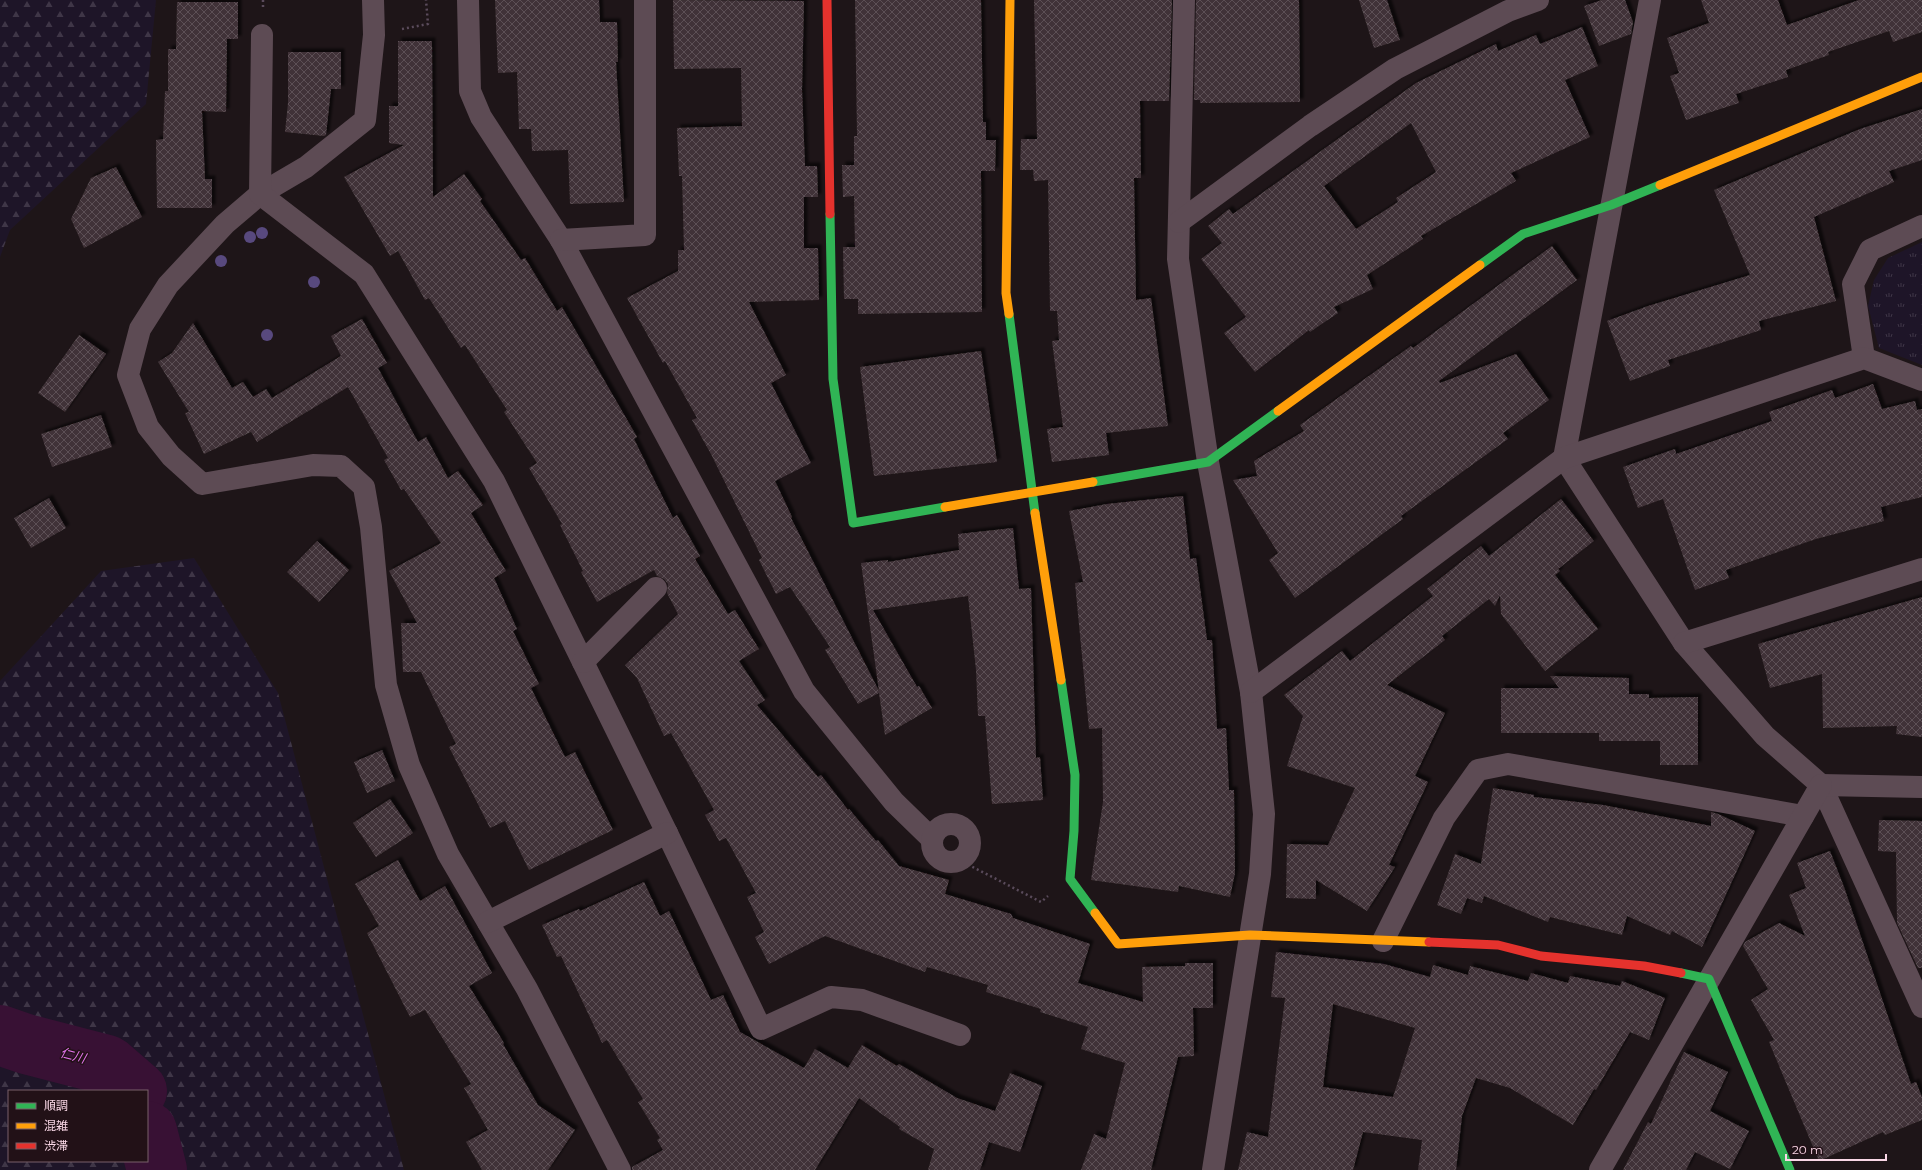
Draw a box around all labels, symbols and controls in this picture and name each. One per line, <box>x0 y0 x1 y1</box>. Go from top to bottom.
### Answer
water label: 仁川 <box>58 1044 90 1067</box>
legend <box>8 1090 148 1162</box>
text: 順調 <box>44 1098 68 1113</box>
text: 混雑 <box>44 1118 68 1133</box>
scale bar <box>1786 1136 1886 1162</box>
text: 渋滞 <box>44 1138 68 1153</box>
text: 20 m <box>1792 1142 1823 1157</box>

